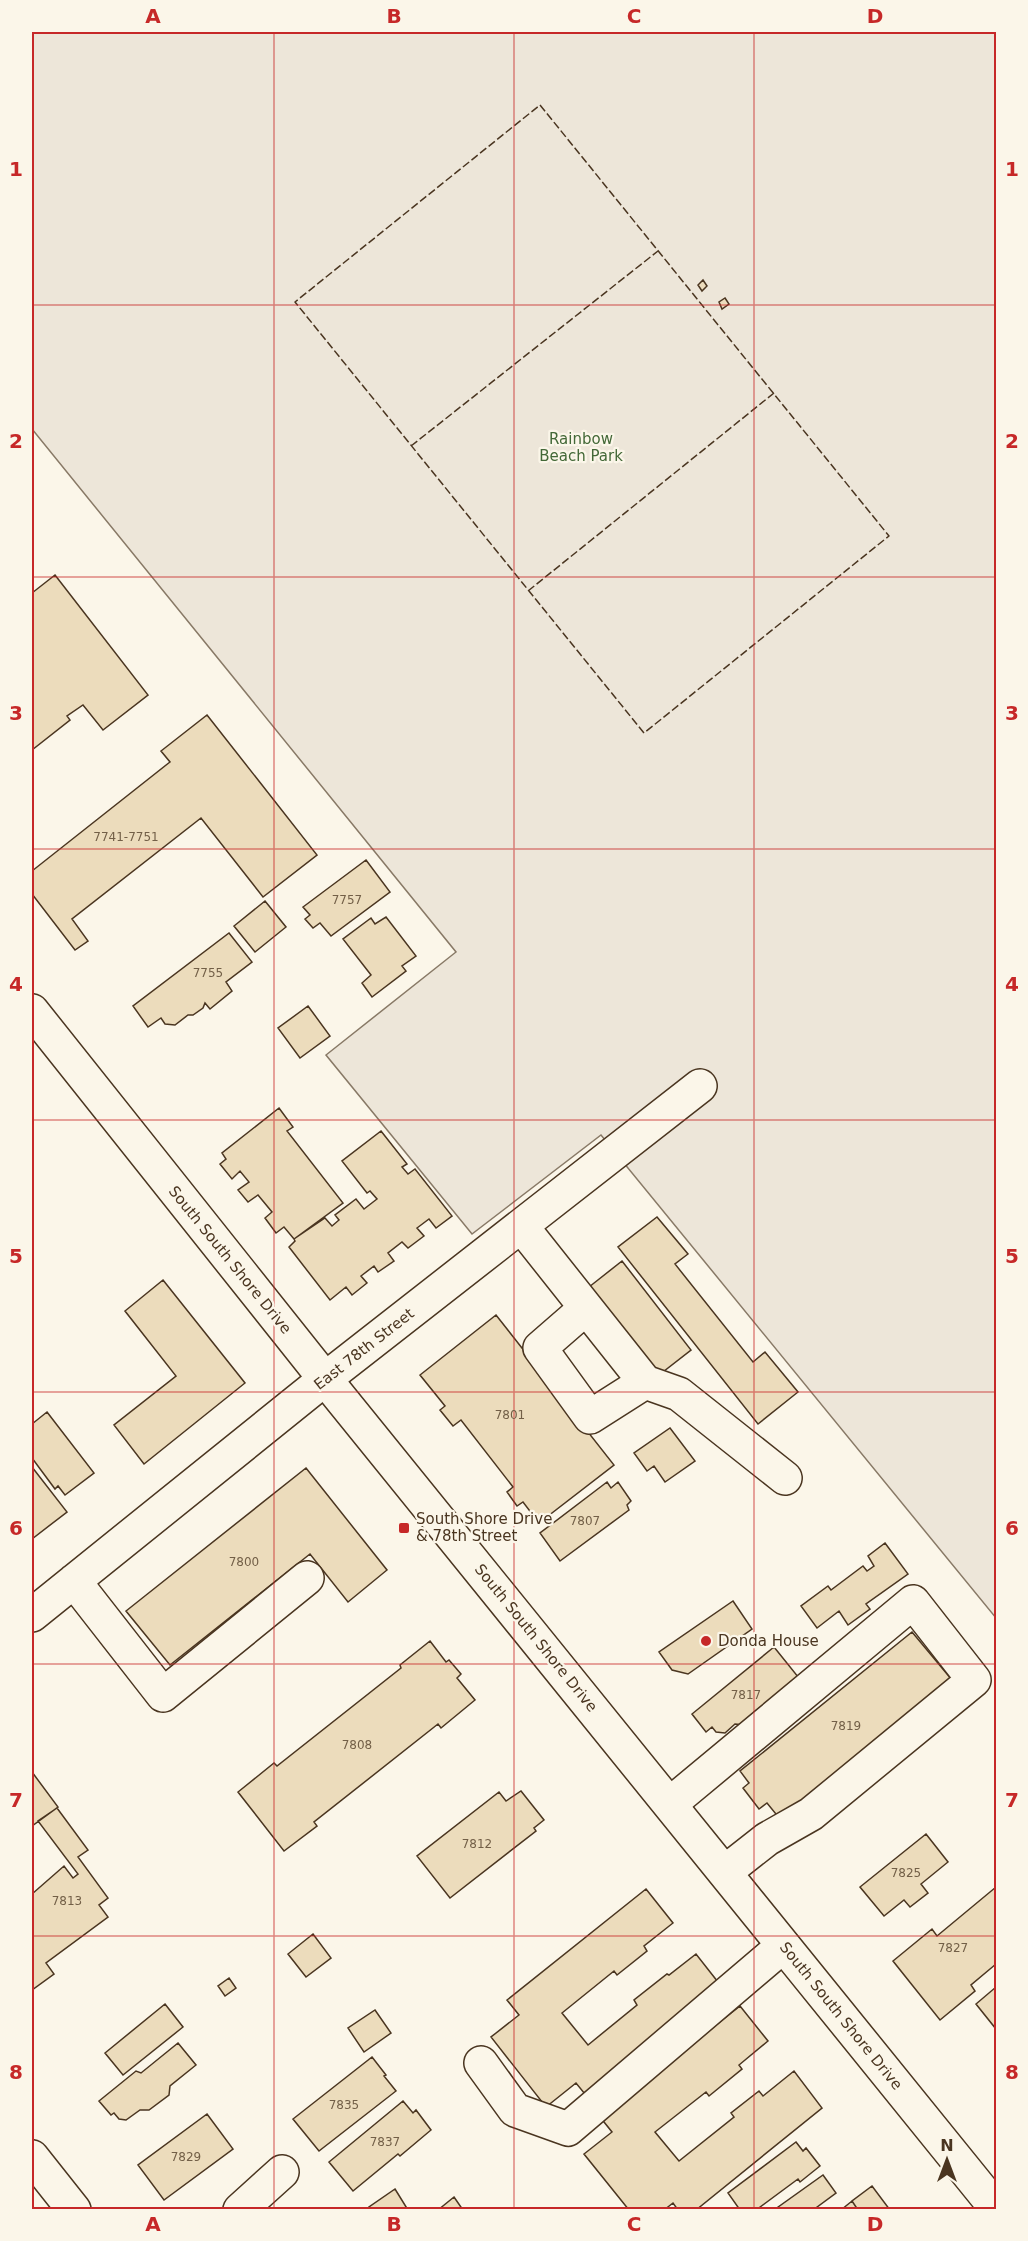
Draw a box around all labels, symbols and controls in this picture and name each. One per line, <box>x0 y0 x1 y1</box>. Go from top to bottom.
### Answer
text: A <box>145 4 161 28</box>
text: B <box>386 4 402 28</box>
text: C <box>627 4 641 28</box>
text: D <box>867 4 883 28</box>
text: 1 <box>9 157 23 181</box>
text: 1 <box>1005 157 1019 181</box>
text: 2 <box>9 429 23 453</box>
text: 2 <box>1005 429 1019 453</box>
park label: Rainbow Beach Park <box>539 430 623 465</box>
text: 3 <box>9 701 23 725</box>
text: 3 <box>1005 701 1019 725</box>
house number: 7741-7751 <box>93 830 159 844</box>
house number: 7757 <box>332 893 362 907</box>
house number: 7755 <box>193 966 223 980</box>
text: 4 <box>9 972 23 996</box>
text: 4 <box>1005 972 1019 996</box>
street label: South South Shore Drive <box>165 1183 295 1337</box>
text: 5 <box>9 1244 23 1268</box>
text: 5 <box>1005 1244 1019 1268</box>
street label: East 78th Street <box>310 1304 418 1394</box>
house number: 7801 <box>495 1408 525 1422</box>
place label: South Shore Drive & 78th Street <box>416 1510 552 1545</box>
house number: 7807 <box>570 1514 600 1528</box>
text: 6 <box>9 1516 23 1540</box>
text: 6 <box>1005 1516 1019 1540</box>
marker: South Shore Drive & 78th Street <box>397 1521 411 1535</box>
house number: 7800 <box>229 1555 259 1569</box>
street label: South South Shore Drive <box>471 1561 601 1715</box>
place label: Donda House <box>718 1632 819 1650</box>
marker: Donda House <box>699 1634 713 1648</box>
house number: 7817 <box>731 1688 761 1702</box>
house number: 7819 <box>831 1719 861 1733</box>
house number: 7808 <box>342 1738 372 1752</box>
text: 7 <box>9 1788 23 1812</box>
text: 7 <box>1005 1788 1019 1812</box>
house number: 7812 <box>462 1837 492 1851</box>
house number: 7825 <box>891 1866 921 1880</box>
house number: 7813 <box>52 1894 82 1908</box>
street label: South South Shore Drive <box>776 1939 906 2093</box>
house number: 7827 <box>938 1941 968 1955</box>
text: 8 <box>9 2060 23 2084</box>
text: 8 <box>1005 2060 1019 2084</box>
house number: 7835 <box>329 2098 359 2112</box>
north arrow <box>917 2130 977 2190</box>
house number: 7837 <box>370 2135 400 2149</box>
text: N <box>940 2136 954 2155</box>
house number: 7829 <box>171 2150 201 2164</box>
text: A <box>145 2212 161 2236</box>
text: B <box>386 2212 402 2236</box>
text: C <box>627 2212 641 2236</box>
text: D <box>867 2212 883 2236</box>

